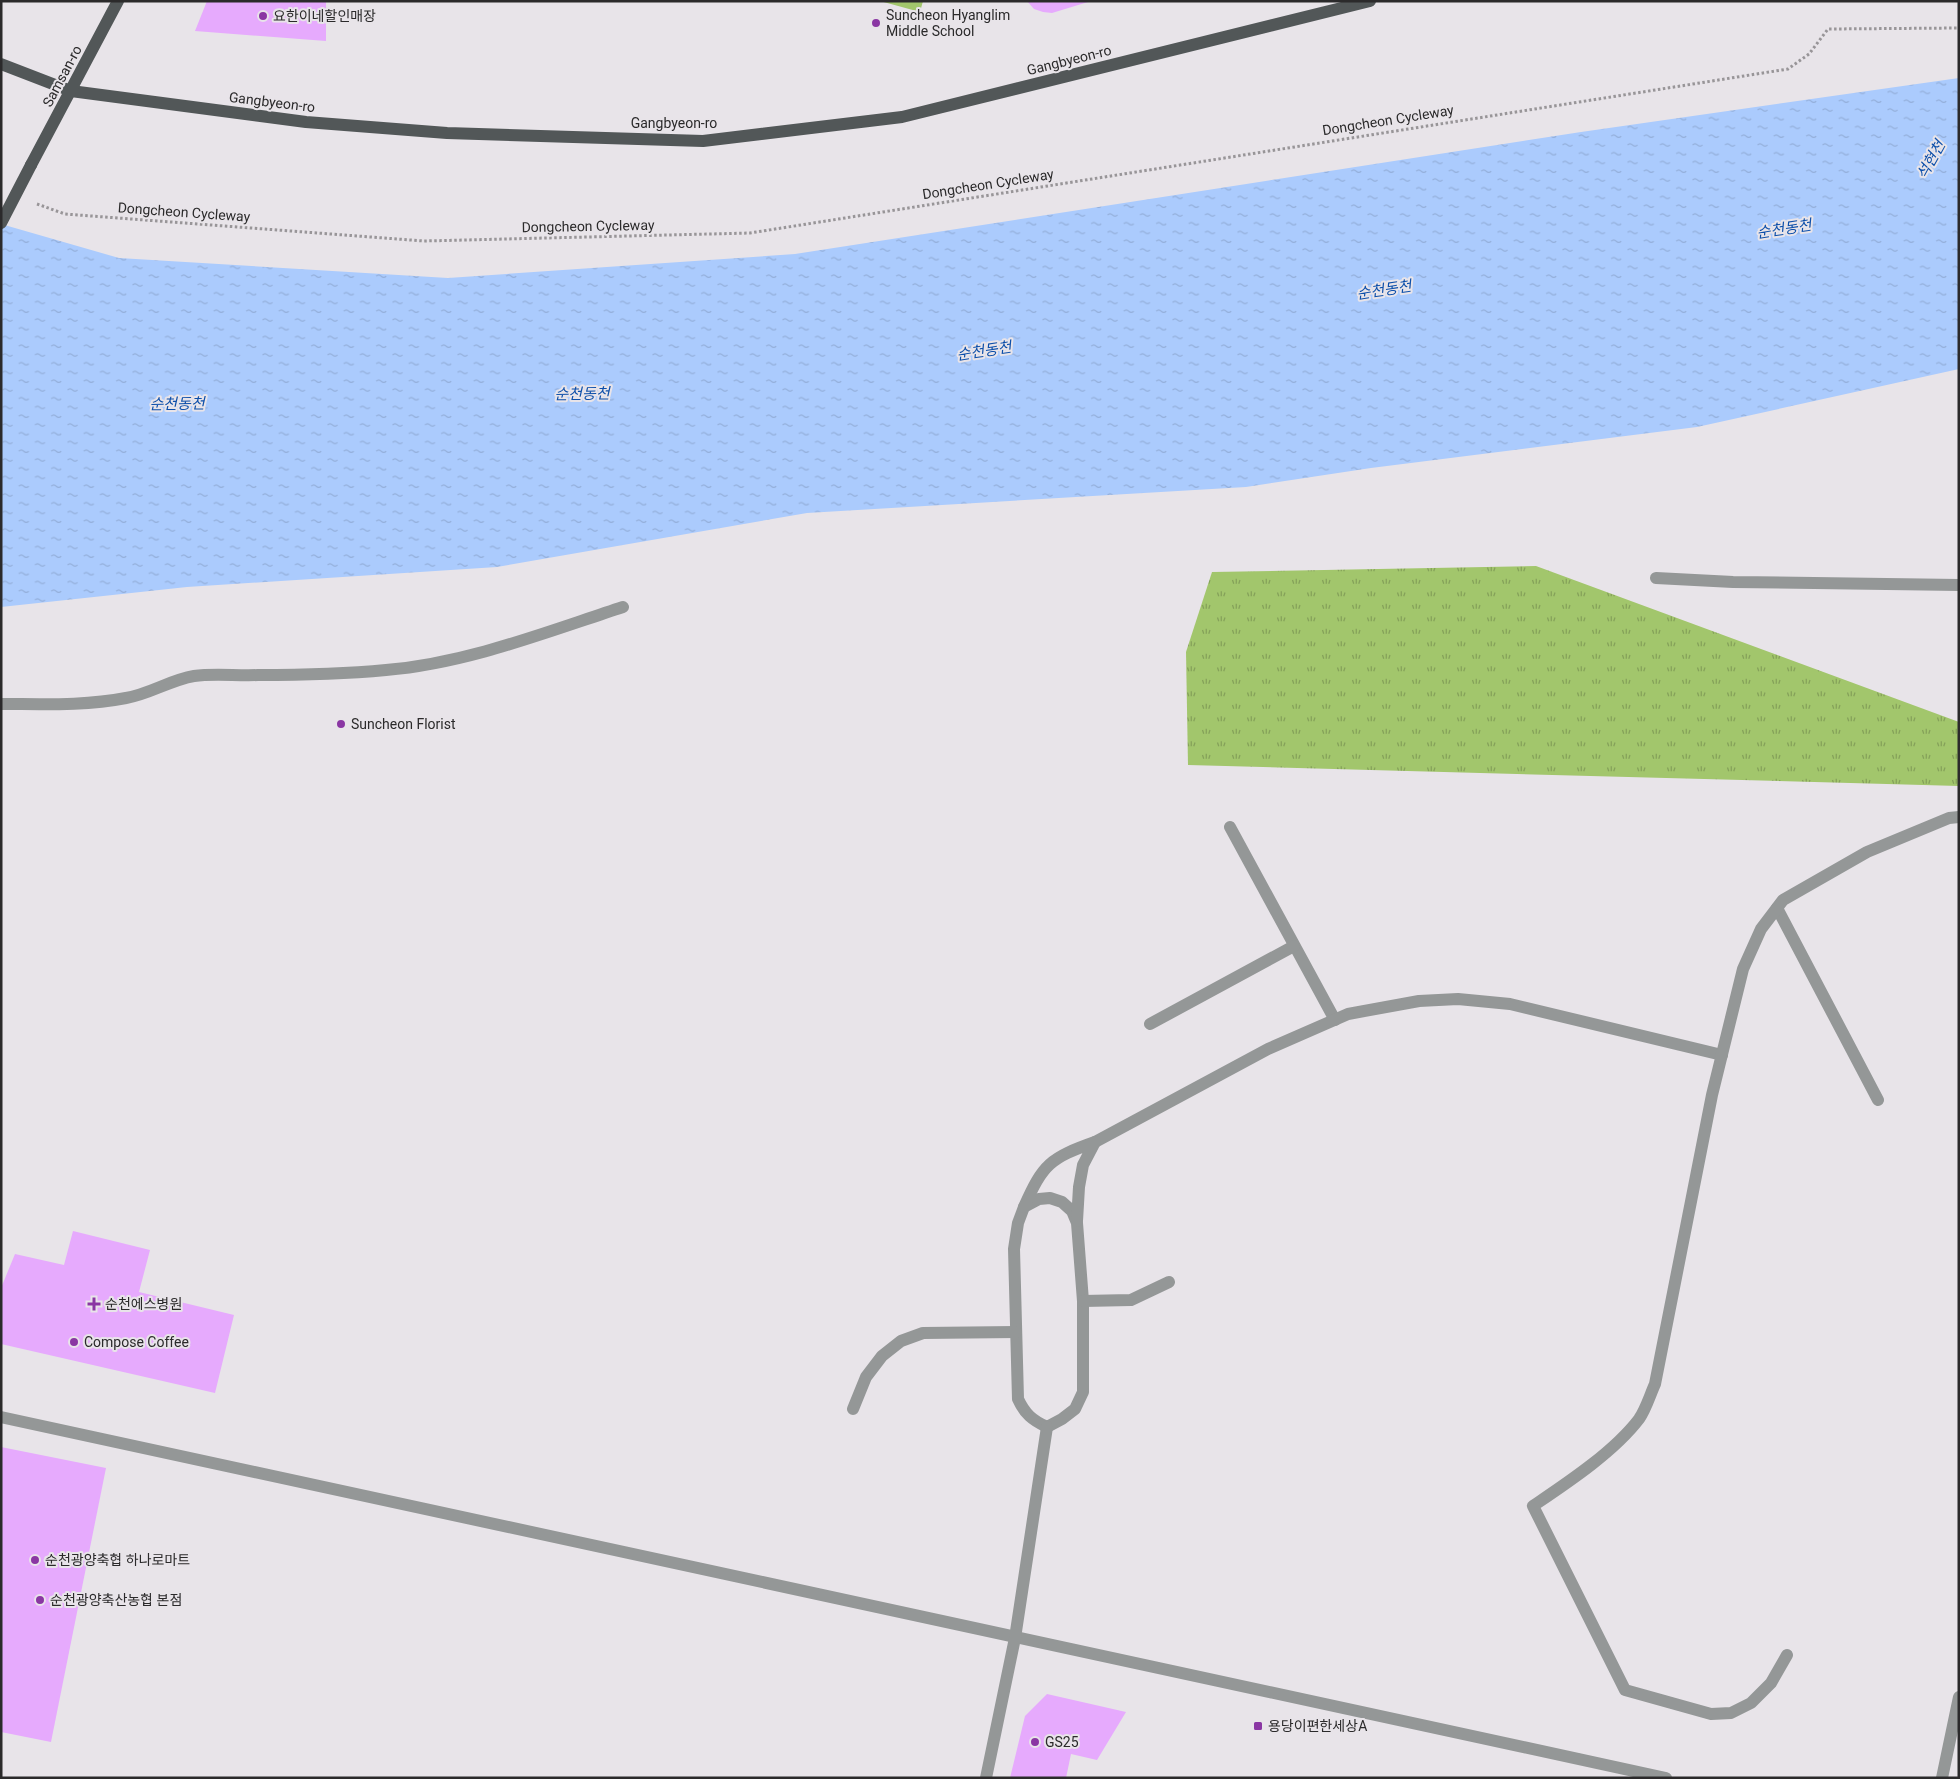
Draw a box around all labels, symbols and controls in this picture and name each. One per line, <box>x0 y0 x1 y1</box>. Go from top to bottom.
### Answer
place label: Suncheon Hyanglim Middle School <box>886 7 1010 39</box>
place label: 요한이네할인매장 <box>273 8 376 24</box>
marker: 요한이네할인매장 <box>257 10 269 22</box>
marker: Suncheon Hyanglim Middle School <box>870 17 882 29</box>
street label: Gangbyeon-ro <box>1025 42 1113 78</box>
street label: Samsan-ro <box>39 43 85 109</box>
street label: Gangbyeon-ro <box>228 89 316 115</box>
street label: Dongcheon Cycleway <box>1321 102 1455 138</box>
street label: Gangbyeon-ro <box>631 115 717 131</box>
water label: 석현천 <box>1913 136 1950 182</box>
street label: Dongcheon Cycleway <box>921 166 1055 202</box>
street label: Dongcheon Cycleway <box>117 199 251 225</box>
water label: 순천동천 <box>1755 215 1815 242</box>
street label: Dongcheon Cycleway <box>521 217 655 235</box>
water label: 순천동천 <box>1355 276 1415 303</box>
water label: 순천동천 <box>955 337 1015 364</box>
water label: 순천동천 <box>554 384 612 403</box>
water label: 순천동천 <box>149 394 207 413</box>
place label: Suncheon Florist <box>351 716 456 732</box>
marker: Suncheon Florist <box>335 718 347 730</box>
place label: 순천에스병원 <box>105 1296 182 1312</box>
marker: 순천에스병원 <box>87 1297 101 1311</box>
place label: Compose Coffee <box>84 1334 189 1350</box>
marker: Compose Coffee <box>68 1336 80 1348</box>
place label: 순천광양축협 하나로마트 <box>45 1552 190 1568</box>
marker: 순천광양축협 하나로마트 <box>29 1554 41 1566</box>
place label: 순천광양축산농협 본점 <box>50 1592 182 1608</box>
marker: 순천광양축산농협 본점 <box>34 1594 46 1606</box>
place label: 용당이편한세상A <box>1268 1718 1367 1734</box>
marker: 용당이편한세상A <box>1252 1720 1264 1732</box>
place label: GS25 <box>1045 1734 1079 1750</box>
marker: GS25 <box>1029 1736 1041 1748</box>

